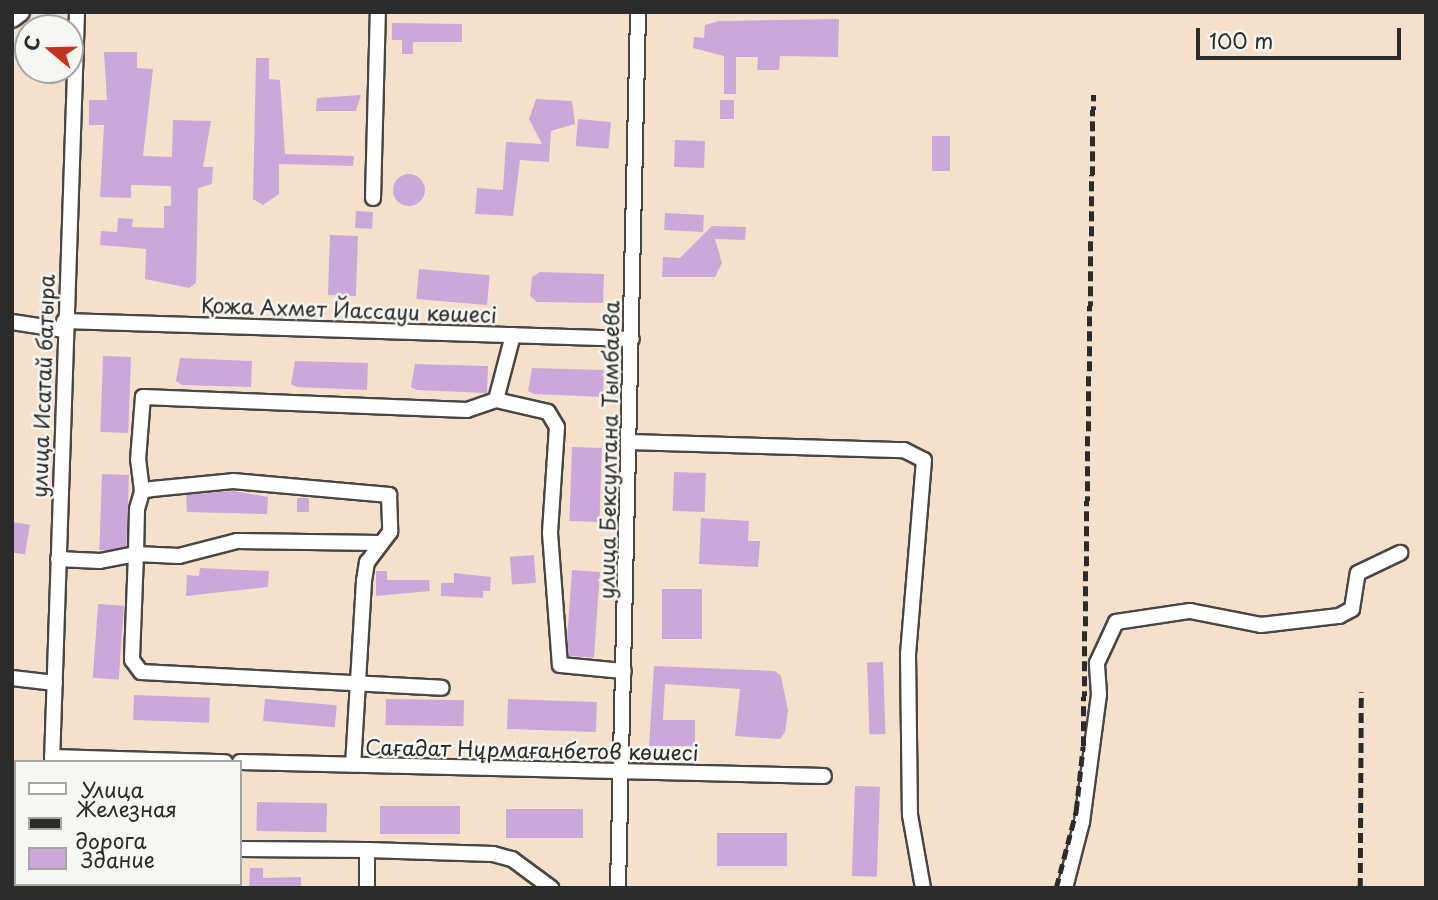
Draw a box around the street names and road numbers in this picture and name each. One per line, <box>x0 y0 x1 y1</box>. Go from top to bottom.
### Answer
street label: улица Исатай батыра <box>25 273 59 499</box>
street label: Қожа Ахмет Йассауи көшесі <box>199 291 499 327</box>
street label: улица Бексултана Тымбаева <box>593 300 623 600</box>
street label: Сағадат Нұрмағанбетов көшесі <box>365 733 699 765</box>

